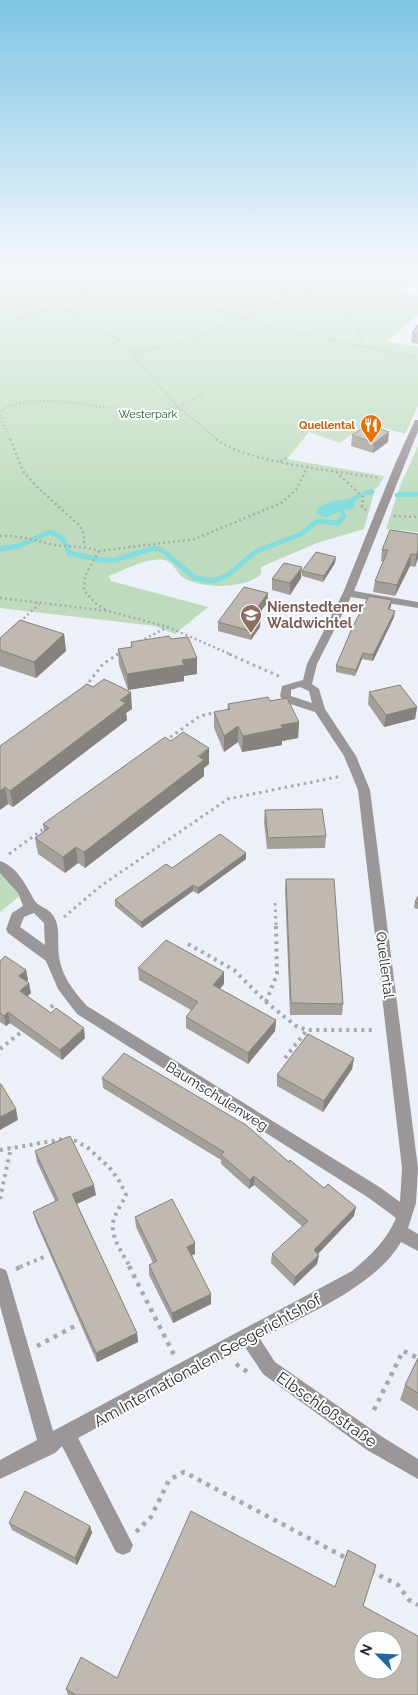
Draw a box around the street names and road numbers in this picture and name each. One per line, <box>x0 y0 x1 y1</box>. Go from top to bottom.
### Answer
street label: Quellental <box>373 931 397 999</box>
street label: Baumschulenweg <box>163 1058 271 1134</box>
street label: Am Internationalen Seegerichtshof <box>90 1290 325 1431</box>
street label: Elbschloßstraße <box>273 1368 381 1451</box>

